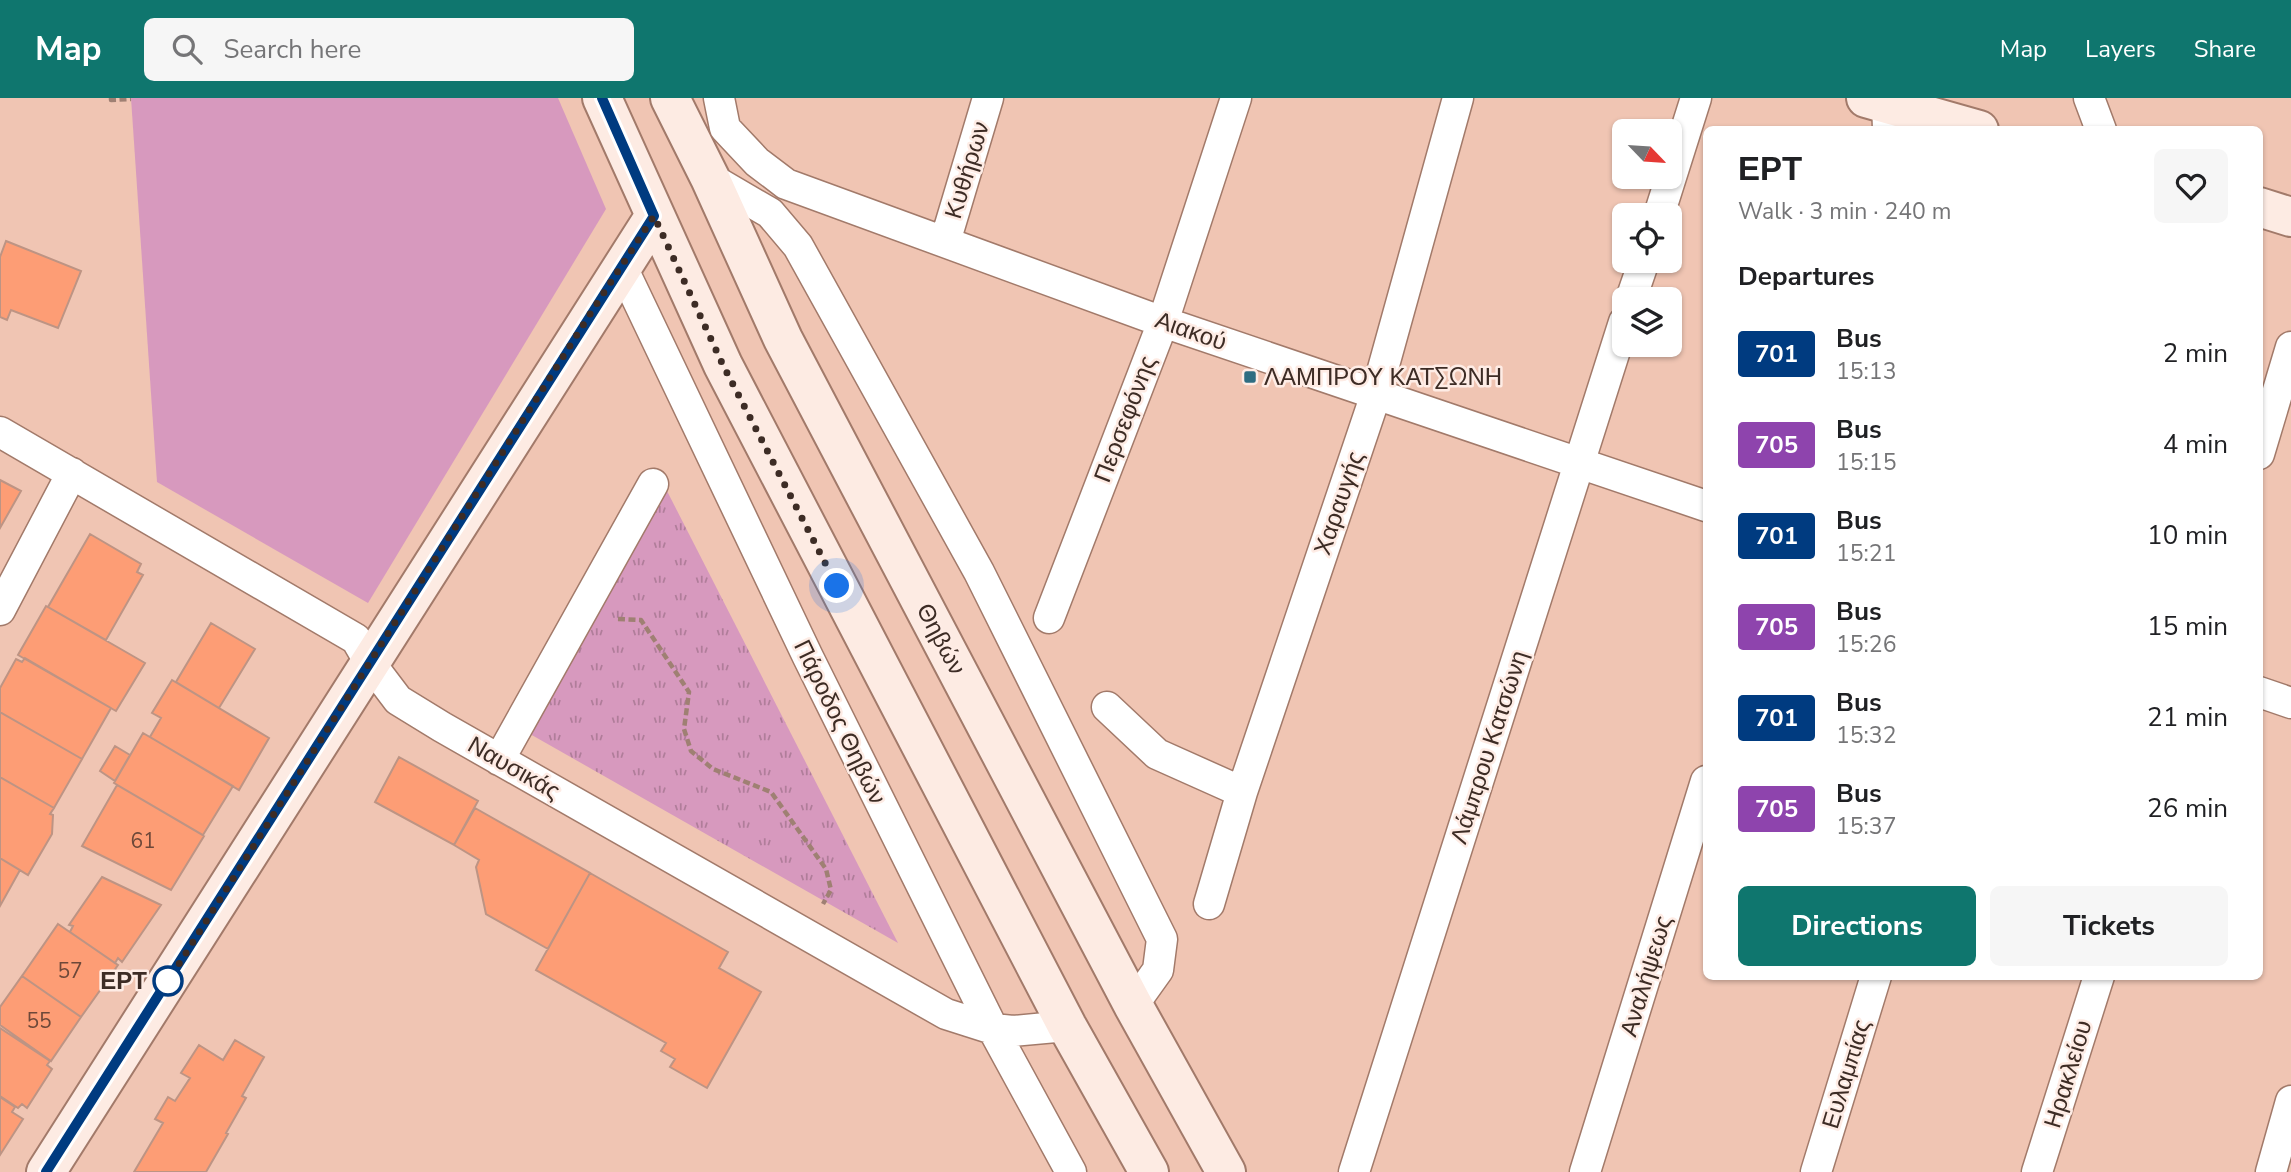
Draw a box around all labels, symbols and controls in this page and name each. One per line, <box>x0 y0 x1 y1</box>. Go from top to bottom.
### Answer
search box <box>144 18 634 81</box>
text: Map <box>35 27 102 72</box>
icon: search <box>168 30 206 68</box>
text: Search here <box>224 32 361 67</box>
text: Map <box>2000 33 2047 65</box>
text: Layers <box>2085 33 2156 65</box>
text: Share <box>2194 33 2256 65</box>
street label: Κυθήρων <box>937 117 997 223</box>
north arrow <box>1612 119 1682 189</box>
map controls <box>1612 119 1682 357</box>
text: ΕΡΤ <box>1738 147 1802 192</box>
button: heart <box>2154 149 2228 223</box>
text: Walk · 3 min · 240 m <box>1738 196 1951 227</box>
button: locate <box>1612 203 1682 273</box>
text: Departures <box>1738 259 1874 294</box>
button: layers <box>1612 287 1682 357</box>
street label: Αιακού <box>1151 304 1231 358</box>
text: Bus <box>1836 321 1882 356</box>
text: 2 min <box>2163 336 2228 371</box>
text: 701 <box>1755 338 1798 370</box>
street label: Περσεφόνης <box>1086 351 1164 487</box>
text: 15:13 <box>1836 356 1896 387</box>
place label: ΛΑΜΠΡΟΥ ΚΑΤΣΩΝΗ <box>1264 361 1502 393</box>
marker: ΛΑΜΠΡΟΥ ΚΑΤΣΩΝΗ <box>1242 369 1258 385</box>
text: Bus <box>1836 412 1882 447</box>
text: 4 min <box>2163 427 2228 462</box>
text: 705 <box>1755 429 1798 461</box>
street label: Χαραυγής <box>1306 447 1372 559</box>
text: 15:15 <box>1836 447 1896 478</box>
text: Bus <box>1836 503 1882 538</box>
text: 10 min <box>2147 518 2228 553</box>
text: 701 <box>1755 520 1798 552</box>
text: 15:21 <box>1836 538 1896 569</box>
your location <box>819 568 854 603</box>
text: Bus <box>1836 594 1882 629</box>
street label: Θηβών <box>909 598 973 680</box>
text: 15 min <box>2147 609 2228 644</box>
text: 705 <box>1755 611 1798 643</box>
text: 15:26 <box>1836 629 1896 660</box>
street label: Πάροδος Θηβών <box>786 634 894 810</box>
street label: Λάμπρου Κατσώνη <box>1443 646 1535 848</box>
text: Bus <box>1836 685 1882 720</box>
text: 21 min <box>2147 700 2228 735</box>
text: 701 <box>1755 702 1798 734</box>
text: 15:32 <box>1836 720 1896 751</box>
street label: Ναυσικάς <box>462 729 566 807</box>
text: Bus <box>1836 776 1882 811</box>
text: 26 min <box>2147 791 2228 826</box>
text: 705 <box>1755 793 1798 825</box>
text: 15:37 <box>1836 811 1896 842</box>
house number: 61 <box>130 827 156 855</box>
button: Directions <box>1738 886 1976 966</box>
button: Tickets <box>1990 886 2228 966</box>
street label: Αναλήψεως <box>1612 912 1680 1040</box>
house number: 57 <box>57 957 83 985</box>
place label: ΕΡΤ <box>100 965 147 997</box>
marker: ΕΡΤ <box>153 966 183 996</box>
house number: 55 <box>26 1007 52 1035</box>
street label: Ευλαμπίας <box>1814 1015 1878 1133</box>
street label: Ηρακλείου <box>2036 1016 2100 1132</box>

